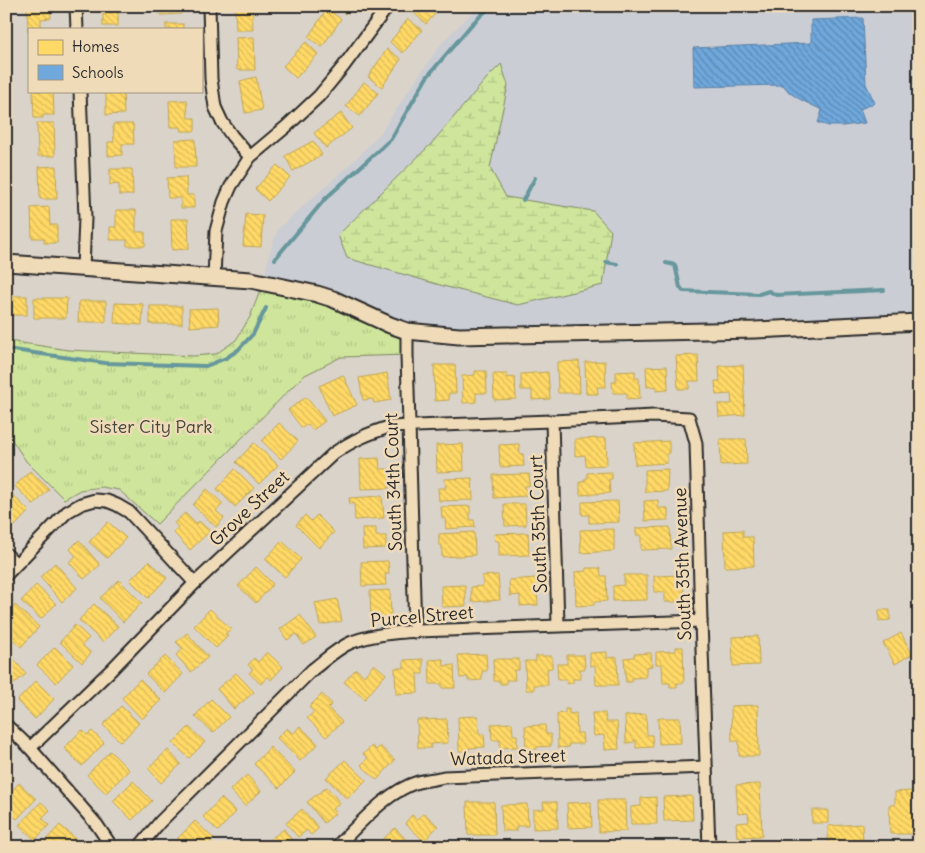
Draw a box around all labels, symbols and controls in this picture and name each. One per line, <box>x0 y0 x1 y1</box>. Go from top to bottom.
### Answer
legend <box>28 28 202 92</box>
text: Homes <box>72 37 119 56</box>
text: Schools <box>72 63 124 82</box>
street label: South 34th Court <box>379 412 407 552</box>
park label: Sister City Park <box>89 415 213 438</box>
street label: South 35th Court <box>524 454 552 594</box>
street label: Grove Street <box>204 465 294 551</box>
street label: South 35th Avenue <box>668 487 696 641</box>
street label: Purcel Street <box>369 600 475 632</box>
street label: Watada Street <box>450 743 566 771</box>

